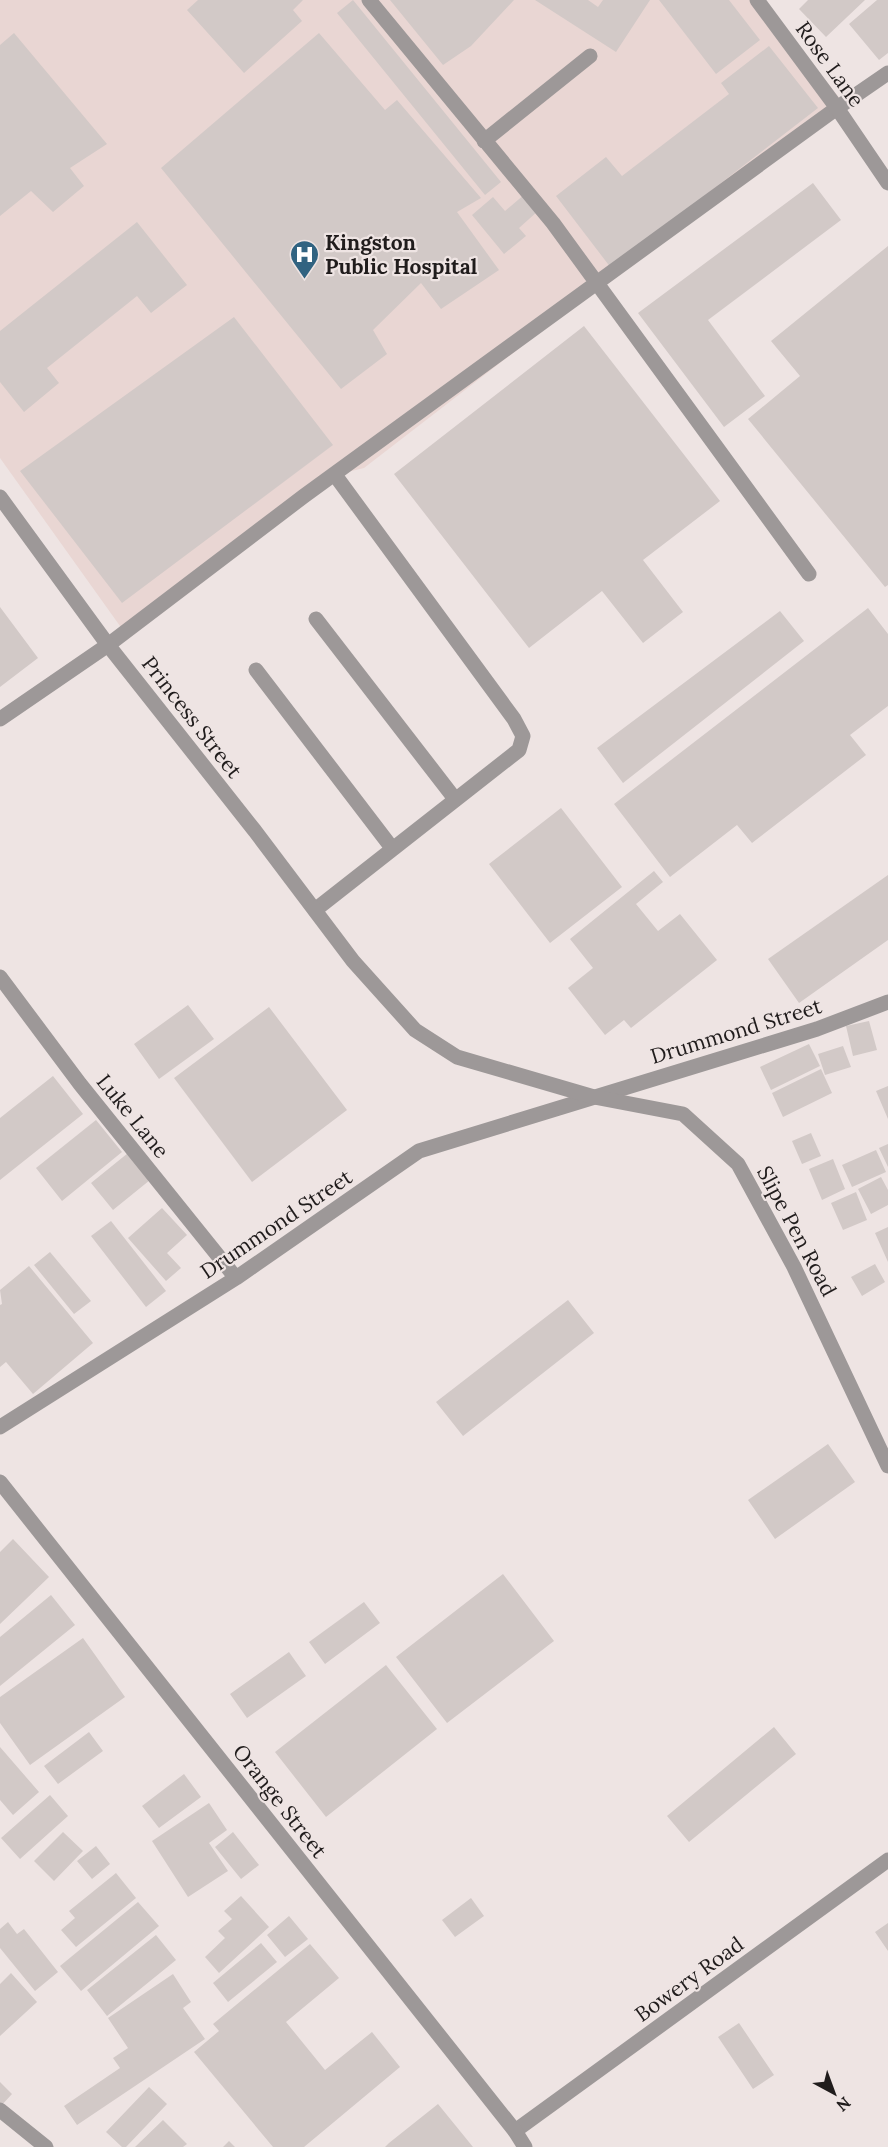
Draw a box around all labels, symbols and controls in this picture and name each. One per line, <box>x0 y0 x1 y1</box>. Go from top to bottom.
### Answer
street label: Rose Lane <box>790 16 870 112</box>
place label: Kingston Public Hospital <box>325 229 478 280</box>
hospital icon: Kingston Public Hospital <box>288 238 320 280</box>
street label: Princess Street <box>136 651 249 784</box>
street label: Drummond Street <box>647 992 826 1070</box>
street label: Luke Lane <box>91 1069 175 1163</box>
street label: Slipe Pen Road <box>751 1161 843 1301</box>
street label: Drummond Street <box>195 1163 358 1285</box>
street label: Orange Street <box>227 1739 333 1864</box>
street label: Bowery Road <box>629 1930 749 2028</box>
north arrow <box>804 2063 864 2123</box>
text: N <box>833 2093 855 2116</box>

